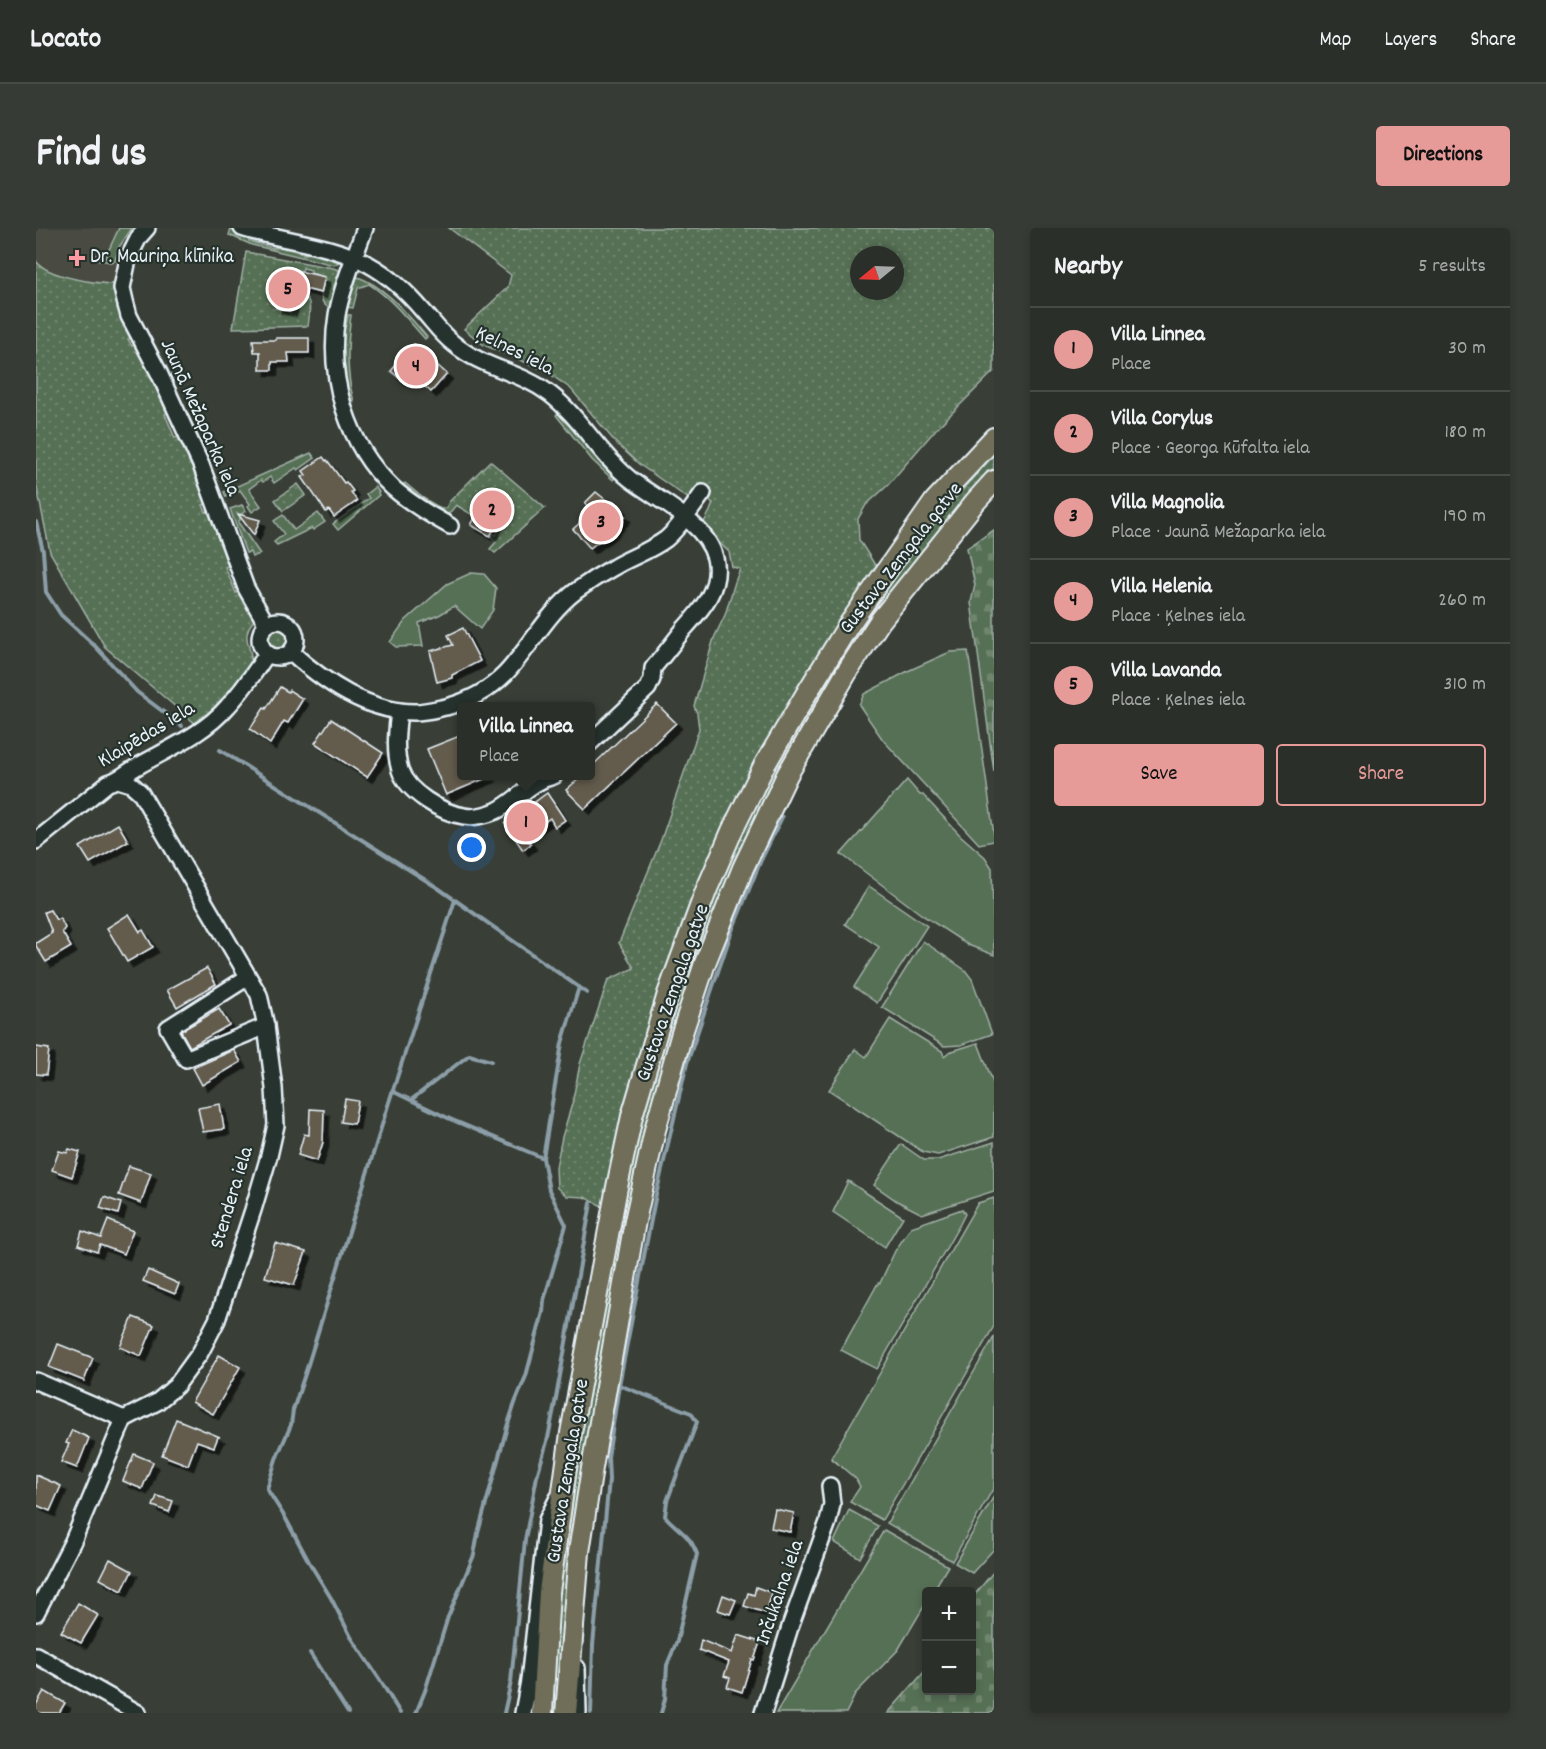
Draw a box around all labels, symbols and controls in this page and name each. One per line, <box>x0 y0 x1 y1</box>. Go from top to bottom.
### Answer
text: Locato <box>30 21 101 61</box>
text: Map <box>1320 26 1351 56</box>
text: Layers <box>1384 26 1437 56</box>
text: Share <box>1470 26 1516 56</box>
text: Find us <box>36 126 147 186</box>
button: Directions <box>1376 126 1510 186</box>
place label: Dr. Mauriņa klīnika <box>90 243 235 273</box>
north arrow <box>850 246 904 300</box>
marker: Dr. Mauriņa klīnika <box>68 249 86 267</box>
text: Nearby <box>1054 249 1122 286</box>
text: 5 results <box>1418 253 1486 281</box>
pin: 5 <box>268 266 308 312</box>
street label: Ķelnes iela <box>470 319 559 385</box>
text: Villa Linnea <box>1111 320 1205 351</box>
street label: Jaunā Mežaparka iela <box>151 335 247 502</box>
text: 1 <box>1071 335 1076 363</box>
text: 30 m <box>1448 335 1486 363</box>
pin: 4 <box>396 344 436 388</box>
text: Place <box>1111 351 1151 379</box>
text: Villa Corylus <box>1111 404 1213 435</box>
text: 2 <box>1069 419 1078 447</box>
text: 180 m <box>1444 419 1486 447</box>
text: Place · Georga Kūfalta iela <box>1111 435 1310 463</box>
street label: Gustava Zemgala gatve <box>833 477 971 641</box>
pin: 2 <box>472 488 512 532</box>
text: Villa Magnolia <box>1111 488 1224 519</box>
pin: 3 <box>582 500 620 544</box>
text: 3 <box>1069 503 1078 531</box>
text: 190 m <box>1443 503 1486 531</box>
text: Place · Jaunā Mežaparka iela <box>1111 519 1325 547</box>
text: Villa Helenia <box>1111 572 1212 603</box>
text: 4 <box>1069 587 1078 615</box>
text: 260 m <box>1438 587 1486 615</box>
text: Place · Ķelnes iela <box>1111 603 1245 631</box>
text: Villa Lavanda <box>1111 656 1221 687</box>
text: 5 <box>1069 671 1078 699</box>
text: 310 m <box>1444 671 1486 699</box>
text: Place · Ķelnes iela <box>1111 687 1245 715</box>
street label: Klaipēdas iela <box>93 695 202 777</box>
popup <box>457 702 595 780</box>
text: Villa Linnea <box>479 712 573 743</box>
text: Place <box>479 743 519 771</box>
button: Save <box>1054 744 1264 806</box>
button: Share <box>1276 744 1486 806</box>
pin: 1 <box>506 800 546 844</box>
your location <box>457 833 486 862</box>
street label: Gustava Zemgala gatve <box>630 900 718 1086</box>
street label: Stendera iela <box>203 1142 263 1253</box>
street label: Gustava Zemgala gatve <box>540 1377 598 1565</box>
street label: Inčukalna iela <box>749 1535 813 1650</box>
map controls <box>922 1587 976 1695</box>
button: + <box>922 1587 976 1641</box>
button: − <box>922 1641 976 1695</box>

